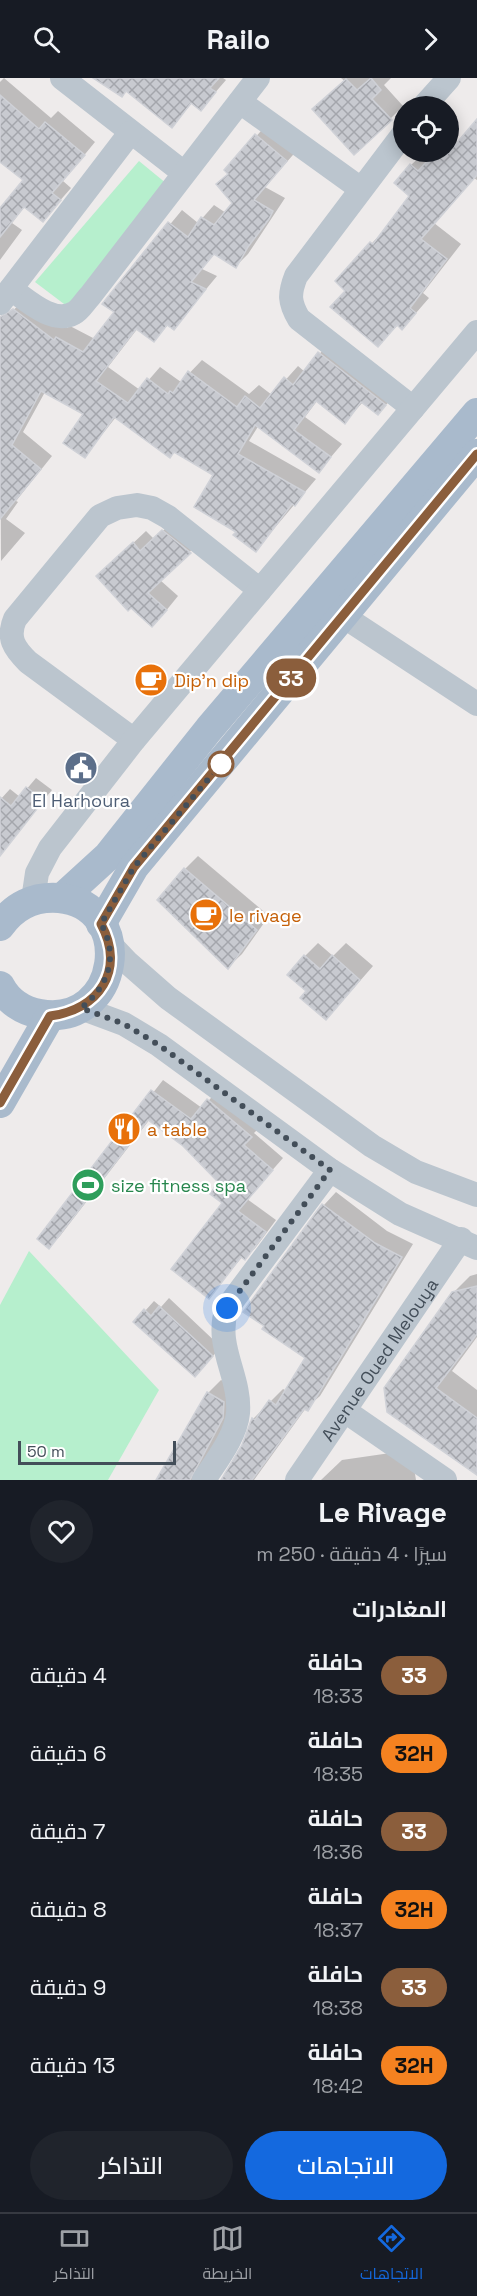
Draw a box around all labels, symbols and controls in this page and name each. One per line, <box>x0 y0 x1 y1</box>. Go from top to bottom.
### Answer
text: Railo <box>207 22 270 57</box>
icon: search <box>30 23 63 56</box>
icon: forward <box>414 23 447 56</box>
map controls <box>393 96 459 162</box>
button: locate <box>393 96 459 162</box>
line badge: 33 <box>264 658 318 698</box>
cafe icon: Dip'n dip <box>133 662 169 698</box>
text: 33 <box>278 665 304 692</box>
place label: Dip'n dip <box>174 669 249 692</box>
public building icon: El Harhoura <box>63 750 99 786</box>
unlabelled marker <box>208 751 234 777</box>
place label: El Harhoura <box>32 789 130 812</box>
cafe icon: le rivage <box>188 897 224 933</box>
place label: le rivage <box>229 904 302 927</box>
restaurant icon: a table <box>106 1111 142 1147</box>
place label: a table <box>147 1118 207 1141</box>
sports icon: size fitness spa <box>70 1167 106 1203</box>
place label: size fitness spa <box>111 1174 246 1197</box>
street label: Avenue Oued Melouya <box>316 1273 443 1445</box>
your location <box>212 1293 242 1323</box>
scale bar <box>18 1438 176 1466</box>
text: 50 m <box>27 1441 65 1462</box>
text: Le Rivage <box>318 1494 447 1530</box>
button: heart <box>30 1500 93 1563</box>
text: سيرًا · 4 دقيقة · 250 m <box>256 1541 447 1567</box>
text: المغادرات <box>352 1595 447 1623</box>
text: حافلة <box>308 1648 363 1676</box>
text: 4 دقيقة <box>30 1661 107 1689</box>
text: 33 <box>401 1662 427 1689</box>
text: 18:33 <box>313 1683 363 1709</box>
text: حافلة <box>308 1726 363 1754</box>
text: 6 دقيقة <box>30 1739 106 1767</box>
text: 32H <box>394 1740 434 1767</box>
text: 18:35 <box>313 1761 363 1787</box>
text: حافلة <box>308 1804 363 1832</box>
text: 7 دقيقة <box>30 1817 105 1845</box>
text: 33 <box>401 1818 427 1845</box>
text: 18:36 <box>313 1839 363 1865</box>
text: حافلة <box>308 1882 363 1910</box>
text: 8 دقيقة <box>30 1895 107 1923</box>
text: 32H <box>394 1896 434 1923</box>
text: 18:37 <box>314 1917 363 1943</box>
text: حافلة <box>308 1960 363 1988</box>
text: 9 دقيقة <box>30 1973 106 2001</box>
text: 33 <box>401 1974 427 2001</box>
text: 18:38 <box>313 1995 363 2021</box>
text: حافلة <box>308 2038 363 2066</box>
text: 13 دقيقة <box>30 2051 115 2079</box>
text: 32H <box>394 2052 434 2079</box>
text: 18:42 <box>313 2073 363 2099</box>
button: التذاكر <box>30 2131 233 2200</box>
button: الاتجاهات <box>245 2131 447 2200</box>
tab: التذاكر <box>54 2222 95 2288</box>
tab: الخريطة <box>202 2222 252 2288</box>
tab: الاتجاهات <box>360 2222 423 2288</box>

